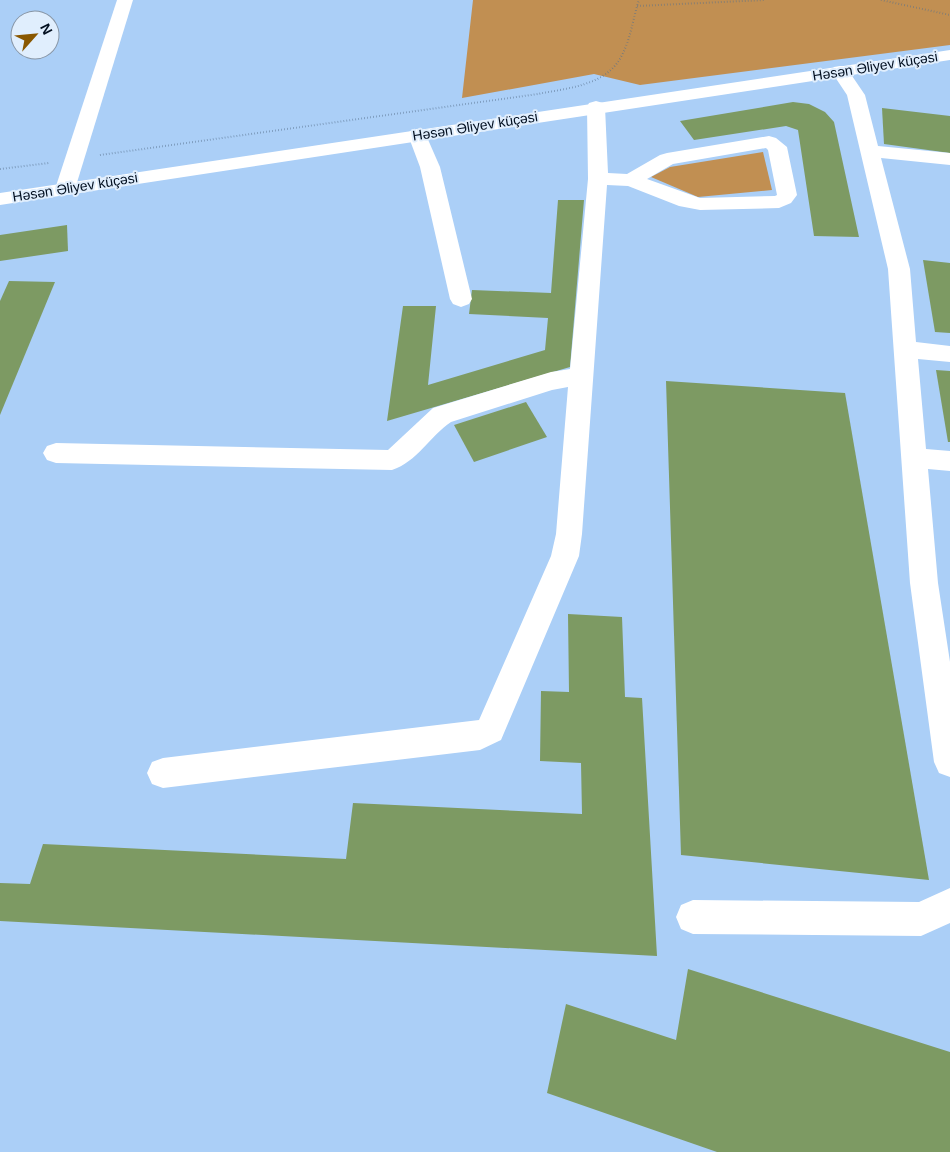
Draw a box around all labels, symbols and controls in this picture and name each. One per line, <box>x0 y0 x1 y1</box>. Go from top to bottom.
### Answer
north arrow <box>10 10 60 60</box>
text: N <box>37 21 56 37</box>
street label: Həsən Əliyev küçəsi <box>811 48 939 84</box>
street label: Həsən Əliyev küçəsi <box>411 108 539 144</box>
street label: Həsən Əliyev küçəsi <box>11 169 139 205</box>

